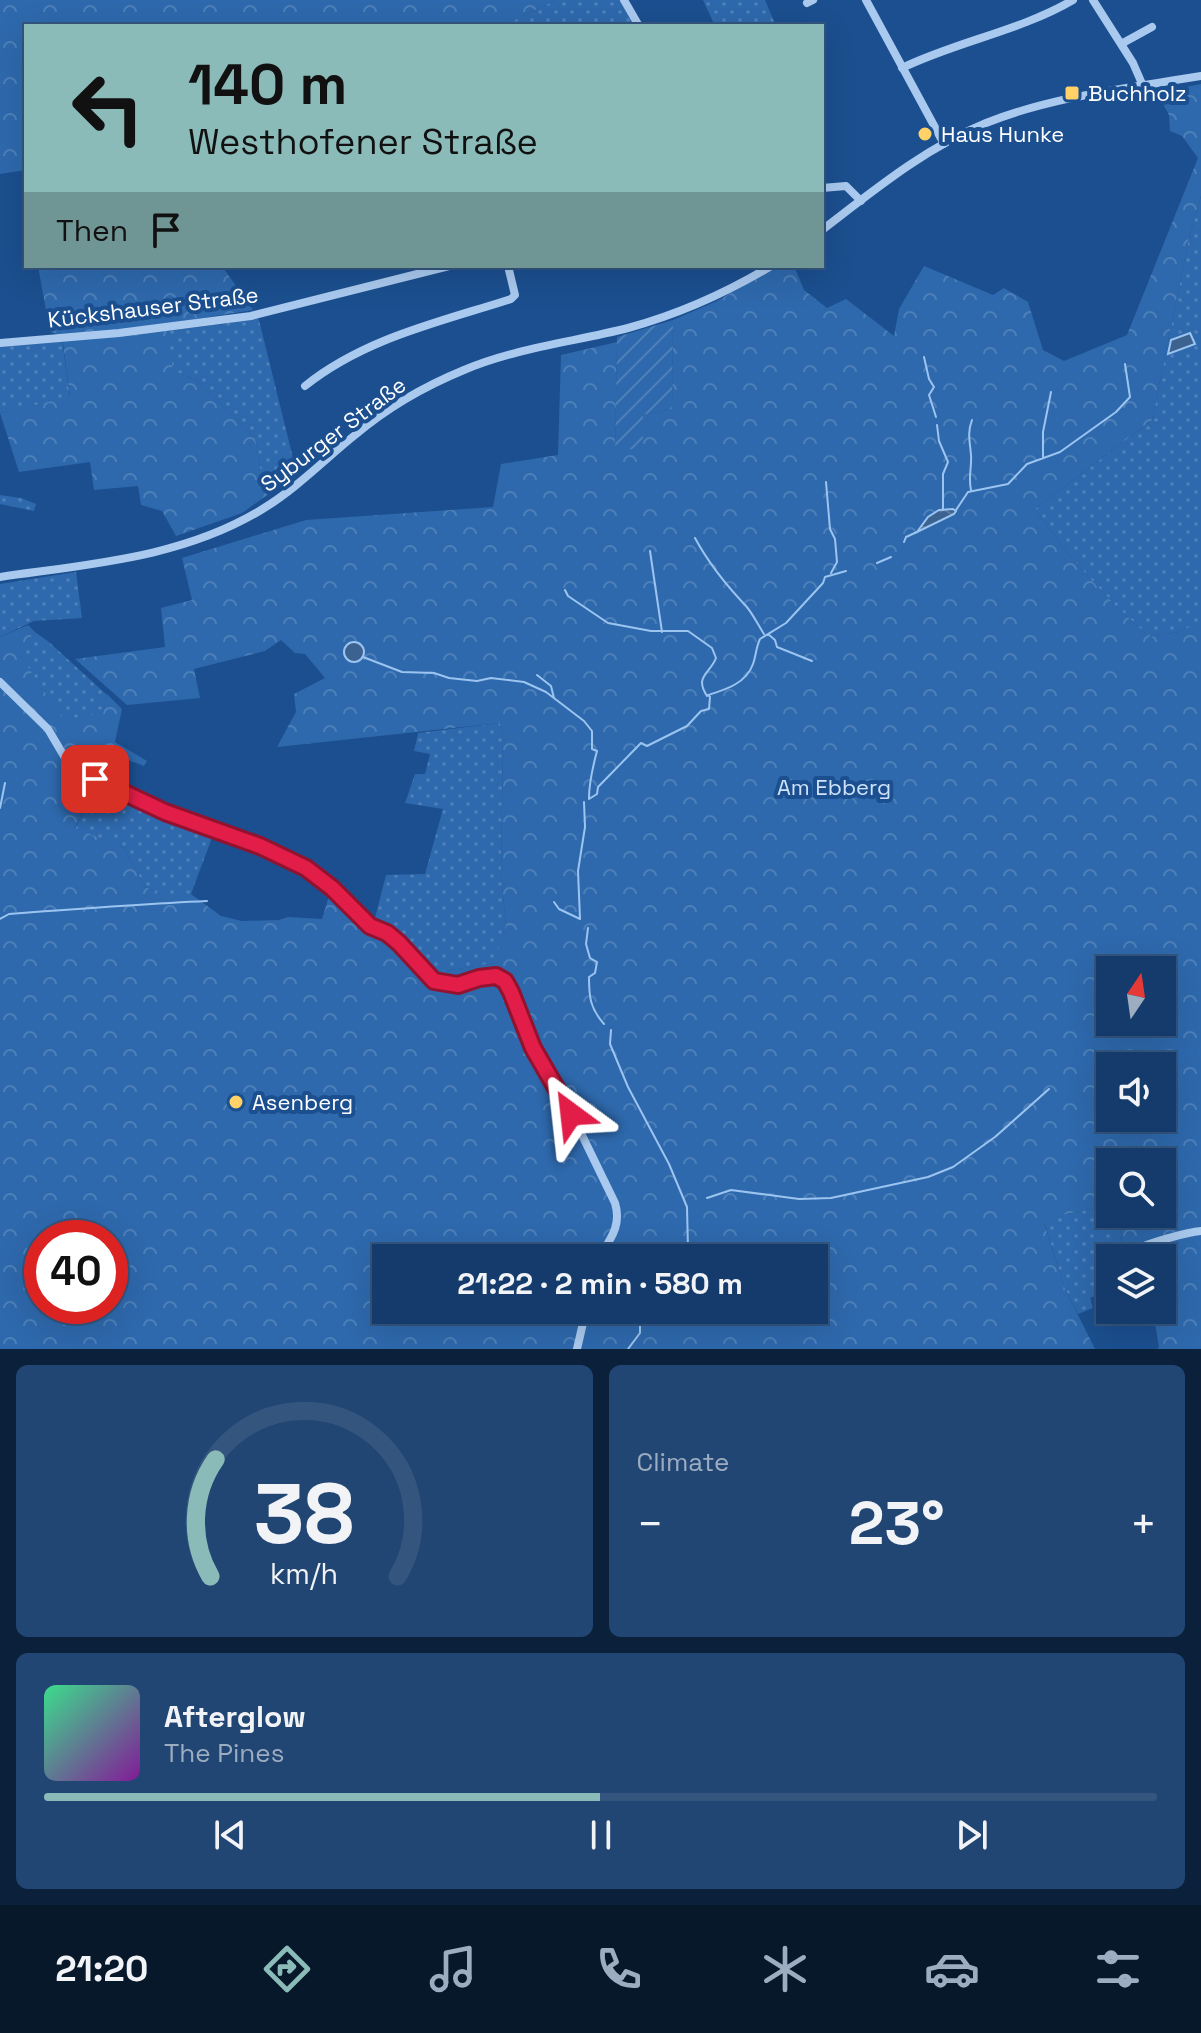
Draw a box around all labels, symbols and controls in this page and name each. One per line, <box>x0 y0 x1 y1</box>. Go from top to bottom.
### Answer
text: 140 m <box>188 49 347 120</box>
icon: left <box>56 56 160 160</box>
place label: Buchholz <box>1088 79 1187 107</box>
marker: Buchholz <box>1063 84 1081 102</box>
text: Westhofener Straße <box>188 119 538 165</box>
place label: Haus Hunke <box>941 120 1064 148</box>
marker: Haus Hunke <box>916 125 934 143</box>
icon: arrive <box>144 208 188 252</box>
text: Then <box>56 211 128 250</box>
street label: Kückshauser Straße <box>46 280 260 334</box>
street label: Syburger Straße <box>255 370 411 498</box>
pin <box>61 745 129 813</box>
icon: arrive <box>73 757 117 801</box>
park label: Am Ebberg <box>777 773 891 801</box>
north arrow <box>1096 956 1176 1036</box>
map controls <box>1096 956 1176 1324</box>
button: sound <box>1096 1052 1176 1132</box>
position arrow <box>529 1072 613 1156</box>
place label: Asenberg <box>252 1088 353 1116</box>
marker: Asenberg <box>227 1093 245 1111</box>
button: search <box>1096 1148 1176 1228</box>
speed limit sign: 40 <box>24 1220 128 1324</box>
button: layers <box>1096 1244 1176 1324</box>
text: 21:22 · 2 min · 580 m <box>457 1264 743 1303</box>
text: Climate <box>637 1445 729 1479</box>
text: 38 <box>254 1461 355 1567</box>
text: 23° <box>849 1485 945 1562</box>
text: − <box>637 1496 664 1552</box>
text: + <box>1130 1496 1157 1552</box>
text: km/h <box>270 1556 338 1592</box>
text: Afterglow <box>164 1697 306 1736</box>
text: The Pines <box>164 1736 284 1770</box>
icon: previous <box>208 1813 252 1857</box>
icon: pause <box>579 1813 623 1857</box>
icon: next <box>950 1813 994 1857</box>
icon: directions <box>259 1941 315 1997</box>
icon: music <box>425 1941 481 1997</box>
icon: phone <box>591 1941 647 1997</box>
icon: climate <box>757 1941 813 1997</box>
icon: car <box>924 1941 980 1997</box>
icon: filters <box>1090 1941 1146 1997</box>
text: 21:20 <box>55 1946 148 1992</box>

